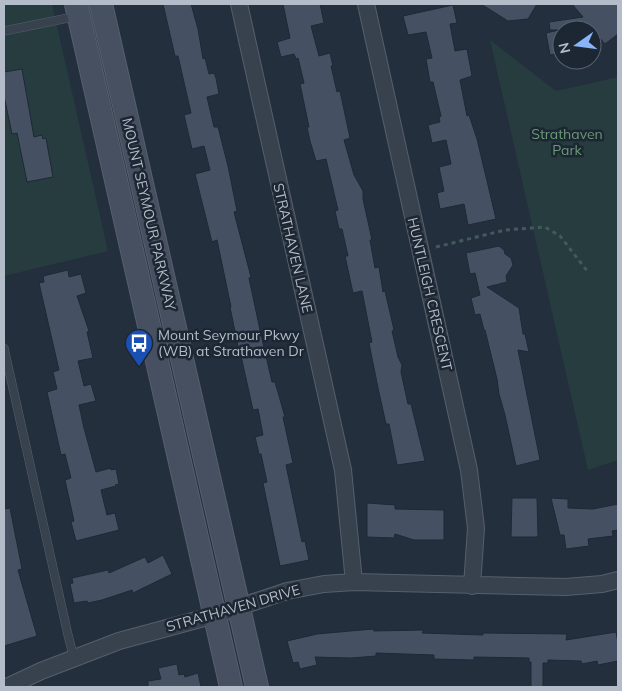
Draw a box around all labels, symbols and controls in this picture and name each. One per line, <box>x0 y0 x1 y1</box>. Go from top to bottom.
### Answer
north arrow <box>552 20 602 70</box>
text: N <box>554 41 574 55</box>
street label: MOUNT SEYMOUR PARKWAY <box>118 116 180 312</box>
park label: Strathaven Park <box>531 125 603 159</box>
street label: STRATHAVEN LANE <box>269 181 317 315</box>
street label: HUNTLEIGH CRESCENT <box>404 216 457 373</box>
place label: Mount Seymour Pkwy (WB) at Strathaven Dr <box>158 326 305 360</box>
bus stop icon: Mount Seymour Pkwy (WB) at Strathaven Dr <box>124 328 154 367</box>
street label: STRATHAVEN DRIVE <box>164 580 302 636</box>

